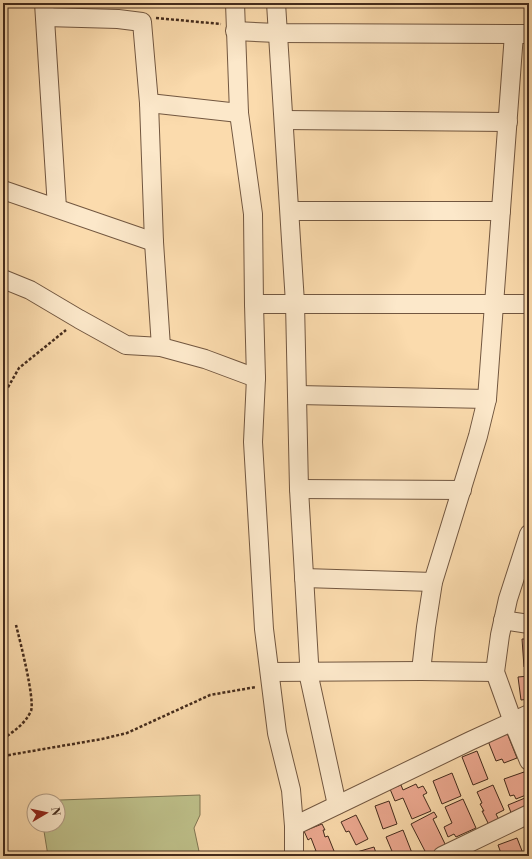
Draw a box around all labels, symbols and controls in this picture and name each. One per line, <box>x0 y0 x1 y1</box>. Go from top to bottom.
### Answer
north arrow <box>26 793 66 833</box>
text: N <box>47 806 63 817</box>

